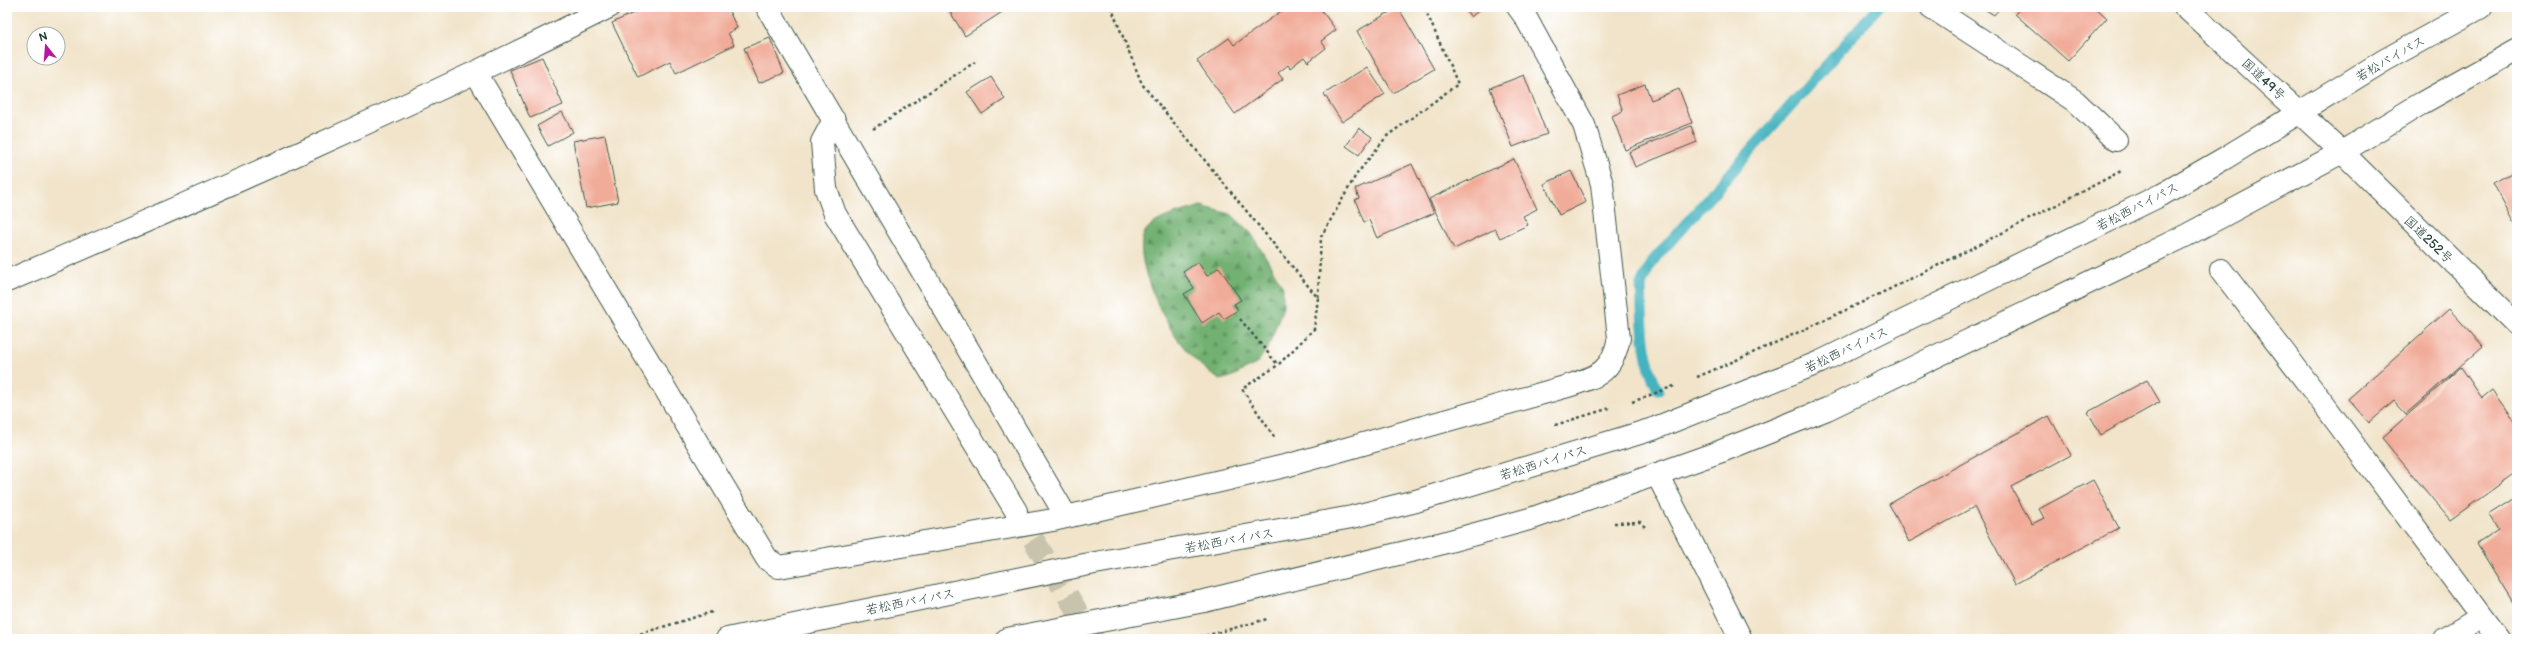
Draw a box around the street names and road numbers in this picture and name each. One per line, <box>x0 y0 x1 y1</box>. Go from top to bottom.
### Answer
street label: 若松バイパス <box>2353 33 2428 85</box>
street label: 国道49号 <box>2238 55 2289 104</box>
street label: 若松西バイパス <box>2093 179 2182 235</box>
street label: 国道252号 <box>2401 213 2456 267</box>
street label: 若松西バイパス <box>1802 323 1891 376</box>
street label: 若松西バイパス <box>1498 442 1589 484</box>
street label: 若松西バイパス <box>1183 525 1275 557</box>
street label: 若松西バイパス <box>864 585 956 618</box>

